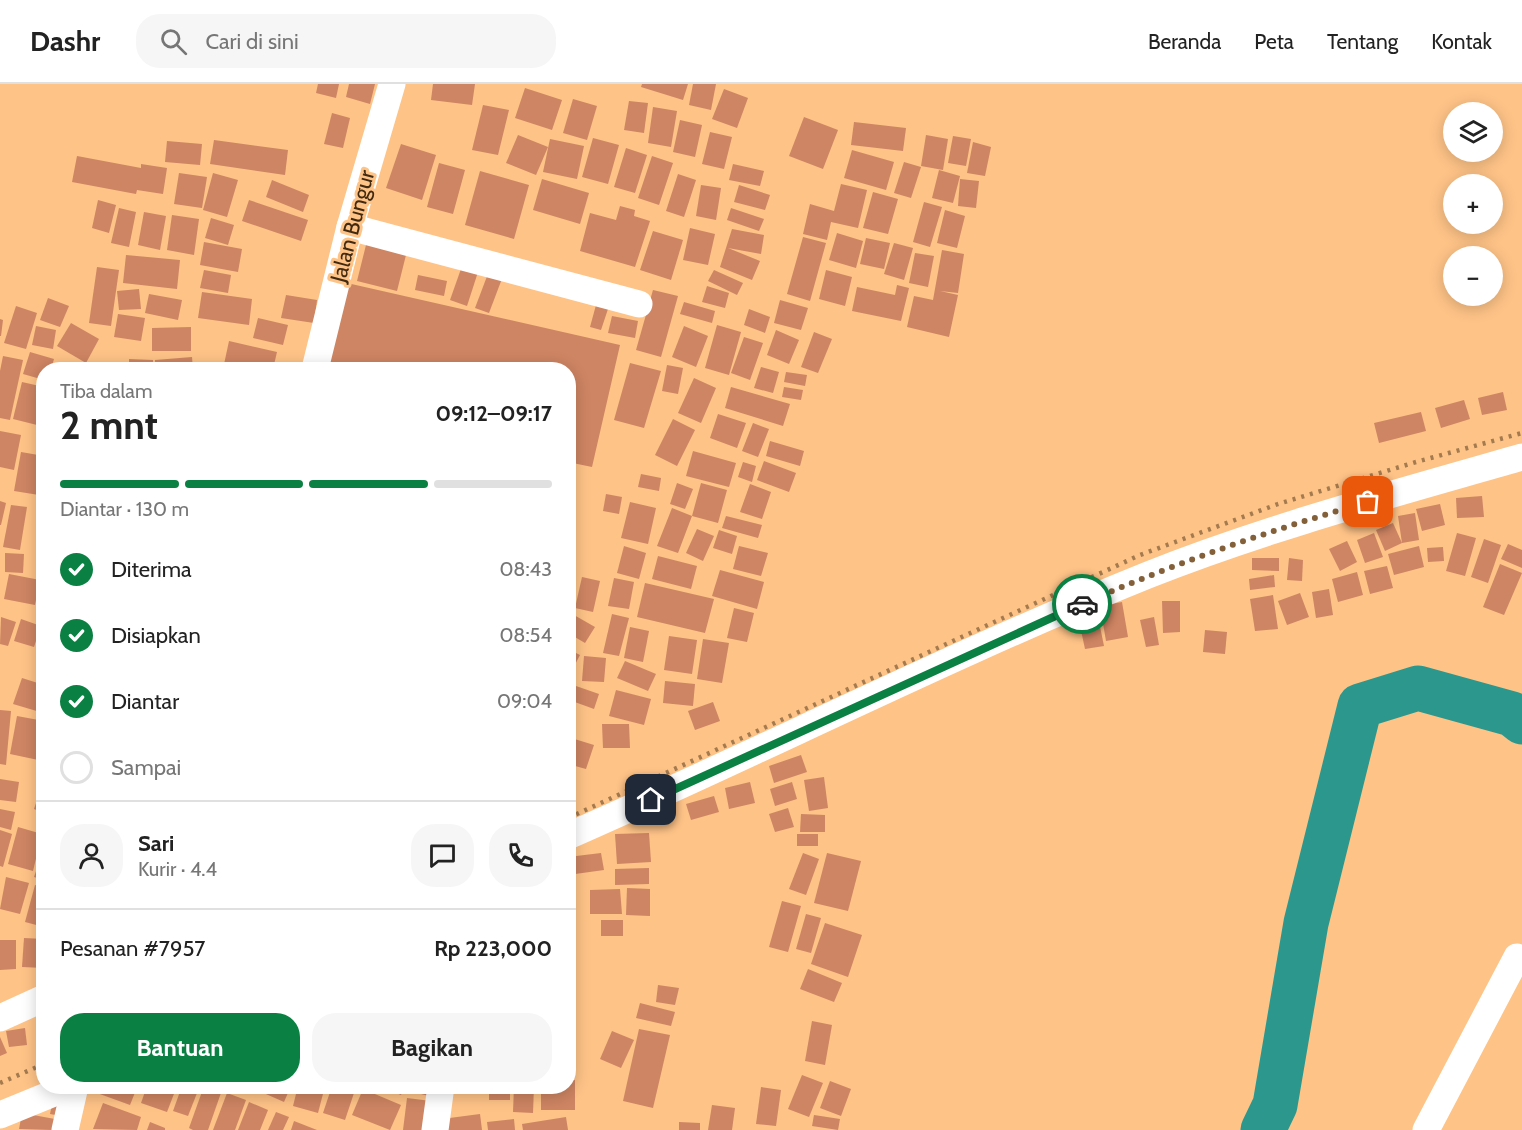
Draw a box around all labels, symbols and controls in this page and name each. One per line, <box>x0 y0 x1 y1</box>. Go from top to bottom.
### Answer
search box <box>136 14 556 68</box>
text: Dashr <box>30 24 100 58</box>
icon: search <box>157 25 190 58</box>
text: Cari di sini <box>205 28 299 55</box>
text: Beranda <box>1148 29 1221 54</box>
text: Peta <box>1254 29 1294 54</box>
text: Tentang <box>1327 29 1398 54</box>
text: Kontak <box>1431 29 1492 54</box>
map controls <box>1443 102 1503 306</box>
button: layers <box>1443 102 1503 162</box>
street label: Jalan Bungur <box>324 167 380 286</box>
button: + <box>1443 174 1503 234</box>
button: − <box>1443 246 1503 306</box>
text: Tiba dalam <box>60 379 152 403</box>
text: 09:12–09:17 <box>435 400 552 427</box>
text: 2 mnt <box>60 401 158 449</box>
pin <box>1342 476 1393 527</box>
icon: bag <box>1351 485 1384 518</box>
text: Diantar · 130 m <box>60 497 189 521</box>
icon: check <box>60 553 93 586</box>
text: Diterima <box>111 556 192 583</box>
text: 08:43 <box>499 557 552 581</box>
courier <box>1052 574 1112 634</box>
icon: car <box>1066 588 1099 621</box>
icon: check <box>60 619 93 652</box>
text: Disiapkan <box>111 622 201 649</box>
text: 08:54 <box>499 623 552 647</box>
icon: check <box>60 685 93 718</box>
text: Diantar <box>111 688 179 715</box>
text: 09:04 <box>497 689 552 713</box>
text: Sampai <box>111 754 181 781</box>
pin <box>625 774 676 825</box>
icon: home <box>634 783 667 816</box>
button: person <box>60 824 123 887</box>
button: chat <box>411 824 474 887</box>
button: phone <box>489 824 552 887</box>
text: Sari <box>138 830 174 857</box>
text: Kurir · 4.4 <box>138 857 217 881</box>
text: Pesanan #7957 <box>60 935 205 962</box>
text: Rp 223,000 <box>434 935 552 962</box>
button: Bantuan <box>60 1013 300 1082</box>
button: Bagikan <box>312 1013 552 1082</box>

